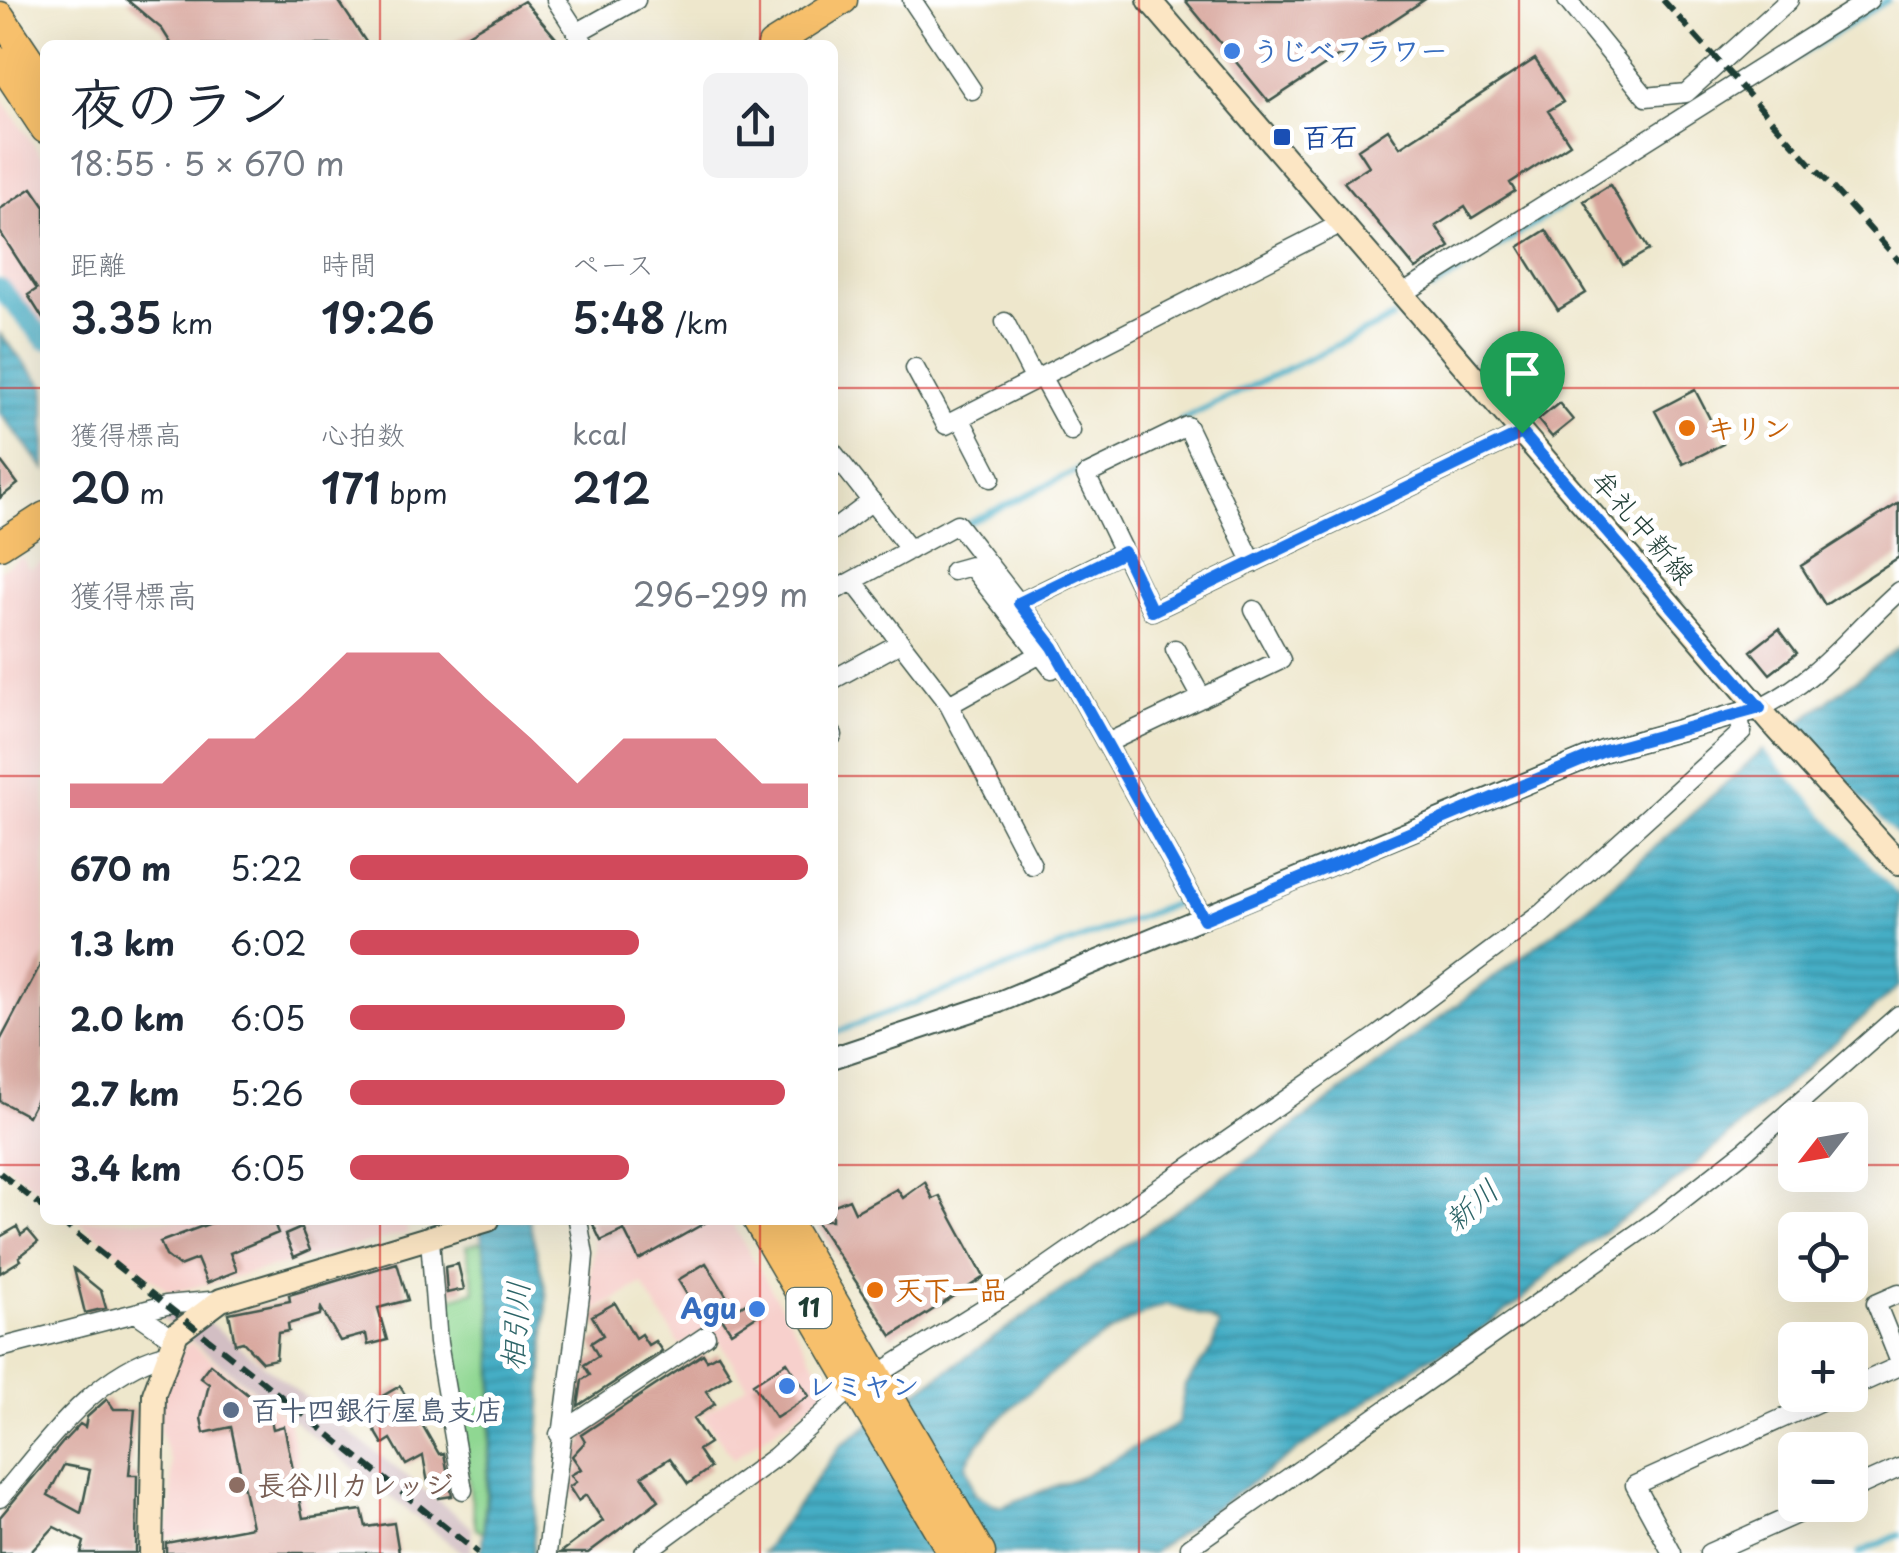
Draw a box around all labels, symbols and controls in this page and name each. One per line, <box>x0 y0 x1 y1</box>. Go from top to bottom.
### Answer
place label: うじべフラワー <box>1252 28 1448 71</box>
marker: うじべフラワー <box>1221 40 1243 62</box>
text: 夜のラン <box>70 60 290 143</box>
button: share <box>703 73 808 178</box>
place label: 百石 <box>1302 114 1358 157</box>
marker: 百石 <box>1271 126 1293 148</box>
text: 18:55 · 5 × 670 m <box>70 139 345 187</box>
text: 距離 <box>70 242 126 285</box>
text: 時間 <box>321 242 377 285</box>
text: ペース <box>572 242 654 285</box>
text: 3.35 <box>70 285 162 348</box>
text: 19:26 <box>321 285 435 348</box>
text: 5:48 <box>572 285 666 348</box>
text: km <box>162 301 213 344</box>
text: /km <box>666 301 729 344</box>
pin <box>1480 331 1565 434</box>
icon: arrive <box>1495 346 1550 401</box>
place label: キリン <box>1707 405 1791 448</box>
text: 獲得標高 <box>70 412 182 455</box>
text: 心拍数 <box>321 412 405 455</box>
text: kcal <box>572 412 628 455</box>
marker: キリン <box>1676 417 1698 439</box>
text: 20 <box>70 455 130 518</box>
text: 171 <box>321 455 380 518</box>
text: 212 <box>572 455 651 518</box>
street label: 牟礼中新線 <box>1582 459 1706 593</box>
text: m <box>130 471 165 514</box>
text: bpm <box>380 471 448 514</box>
text: 獲得標高 <box>70 570 198 618</box>
text: 296–299 m <box>633 570 808 618</box>
text: 670 m <box>70 844 171 892</box>
text: 5:22 <box>230 844 303 892</box>
text: 1.3 km <box>70 919 175 967</box>
text: 6:02 <box>230 919 307 967</box>
text: 2.0 km <box>70 994 185 1042</box>
text: 6:05 <box>230 994 305 1042</box>
text: 2.7 km <box>70 1069 180 1117</box>
text: 5:26 <box>230 1069 304 1117</box>
north arrow <box>1778 1102 1868 1192</box>
map controls <box>1778 1102 1868 1522</box>
text: 3.4 km <box>70 1144 181 1192</box>
text: 6:05 <box>230 1144 305 1192</box>
water label: 新川 <box>1433 1167 1508 1241</box>
button: locate <box>1778 1212 1868 1302</box>
place label: 天下一品 <box>895 1267 1007 1310</box>
water label: 相引川 <box>488 1279 539 1372</box>
marker: 天下一品 <box>864 1279 886 1301</box>
place label: Agu <box>681 1286 737 1329</box>
road number: 11 <box>786 1288 832 1328</box>
marker: Agu <box>746 1298 768 1320</box>
button: + <box>1778 1322 1868 1412</box>
place label: レミヤン <box>807 1363 920 1406</box>
marker: レミヤン <box>776 1375 798 1397</box>
place label: 百十四銀行屋島支店 <box>251 1387 503 1430</box>
marker: 百十四銀行屋島支店 <box>220 1399 242 1421</box>
button: − <box>1778 1432 1868 1522</box>
place label: 長谷川カレッジ <box>257 1462 453 1505</box>
marker: 長谷川カレッジ <box>226 1474 248 1496</box>

